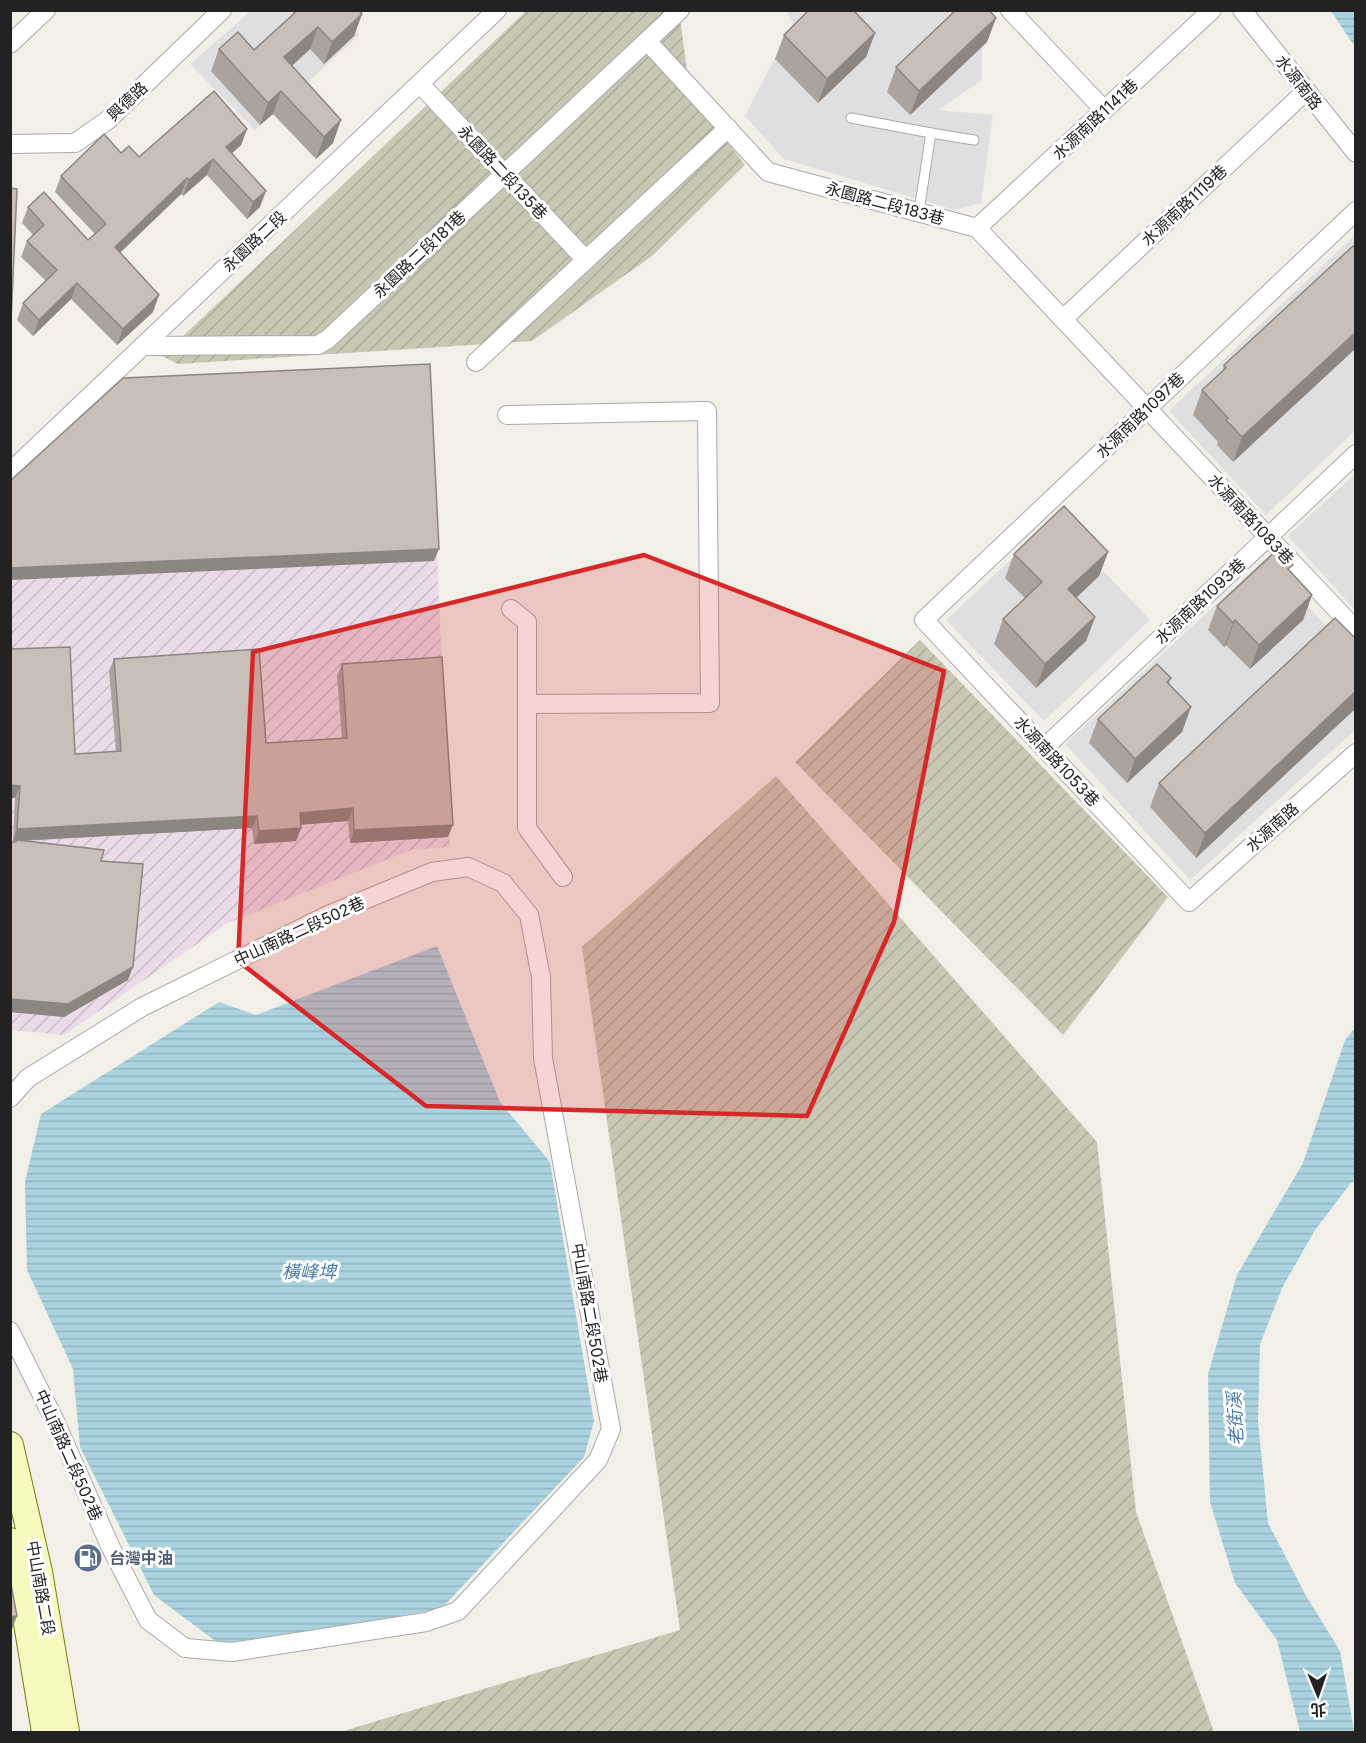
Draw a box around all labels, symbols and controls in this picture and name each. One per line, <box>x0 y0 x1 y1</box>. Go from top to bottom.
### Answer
street label: 水源南路 <box>1271 51 1327 113</box>
street label: 水源南路1141巷 <box>1048 74 1142 164</box>
street label: 興德路 <box>103 77 151 125</box>
street label: 永園路二段135巷 <box>454 121 552 223</box>
street label: 水源南路1119巷 <box>1137 160 1231 250</box>
street label: 永園路二段183巷 <box>823 178 947 228</box>
street label: 永園路二段 <box>218 206 290 276</box>
street label: 永園路二段181巷 <box>369 206 469 302</box>
street label: 水源南路1097巷 <box>1092 368 1188 462</box>
street label: 水源南路1083巷 <box>1204 470 1298 568</box>
street label: 水源南路1093巷 <box>1151 554 1249 648</box>
street label: 水源南路1053巷 <box>1010 712 1104 810</box>
street label: 水源南路 <box>1242 798 1302 856</box>
street label: 中山南路二段502巷 <box>231 892 367 970</box>
street label: 中山南路二段502巷 <box>568 1242 612 1384</box>
water label: 橫峰埤 <box>282 1261 338 1282</box>
street label: 中山南路二段502巷 <box>31 1386 107 1524</box>
water label: 老街溪 <box>1223 1388 1247 1447</box>
street label: 中山南路二段 <box>23 1539 59 1637</box>
fuel station icon: 台灣中油 <box>72 1542 104 1574</box>
place label: 台灣中油 <box>109 1548 173 1568</box>
north arrow <box>1288 1665 1348 1725</box>
text: 北 <box>1310 1700 1327 1720</box>

